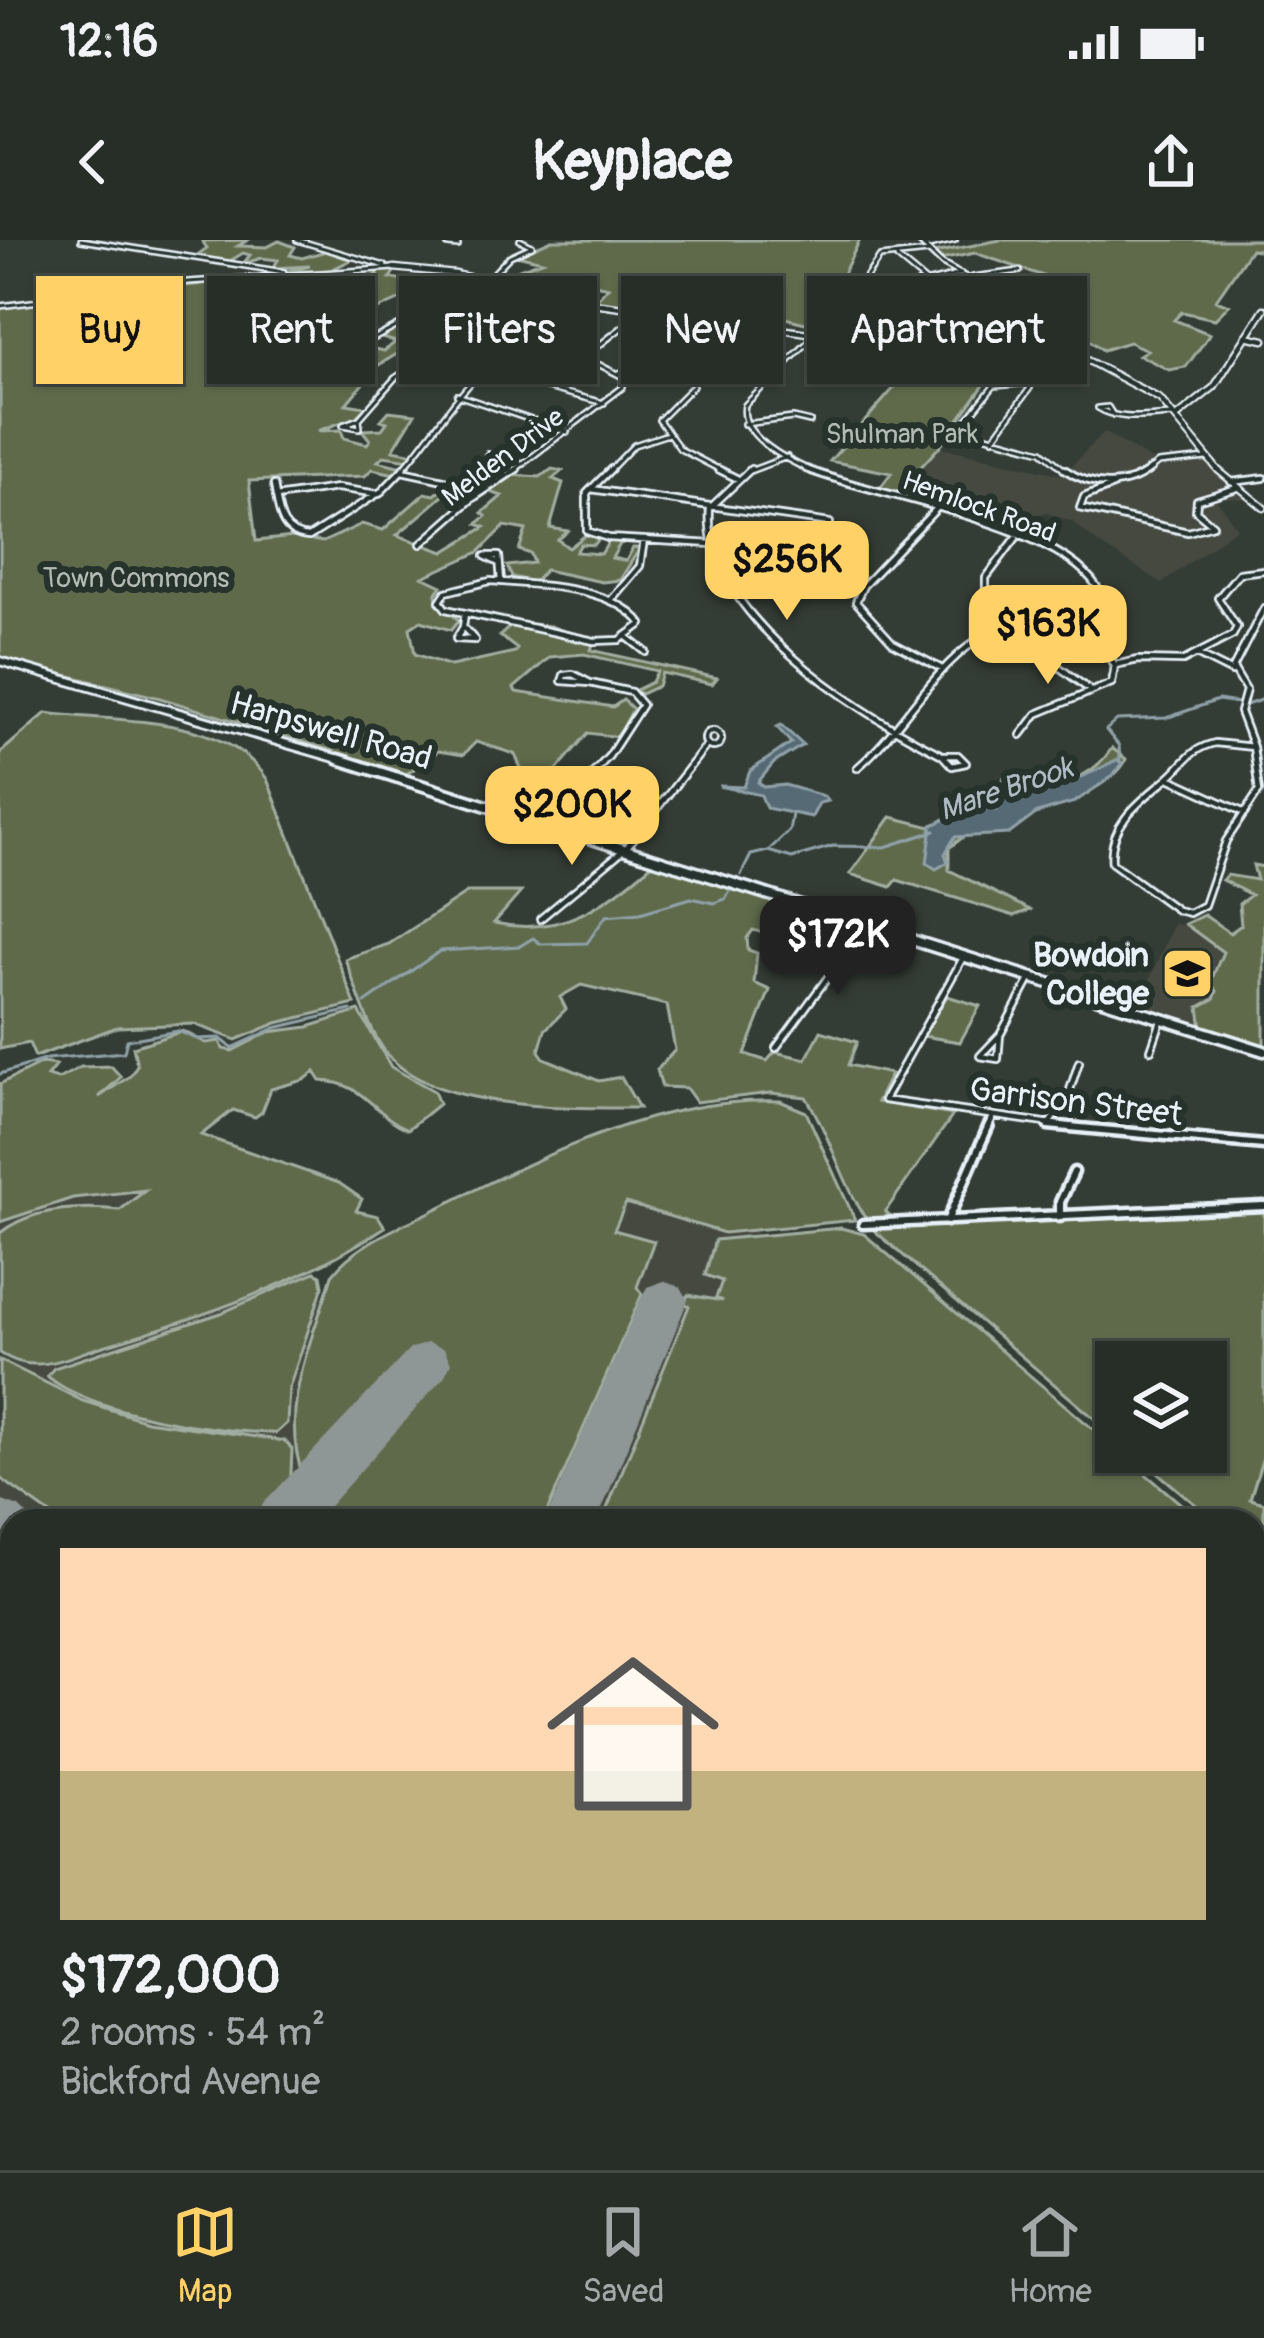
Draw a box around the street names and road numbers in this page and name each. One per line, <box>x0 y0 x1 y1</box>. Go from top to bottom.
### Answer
street label: Melden Drive <box>435 400 571 514</box>
street label: Hemlock Road <box>898 464 1060 550</box>
street label: Harpswell Road <box>225 683 437 779</box>
street label: Garrison Street <box>967 1069 1185 1135</box>

